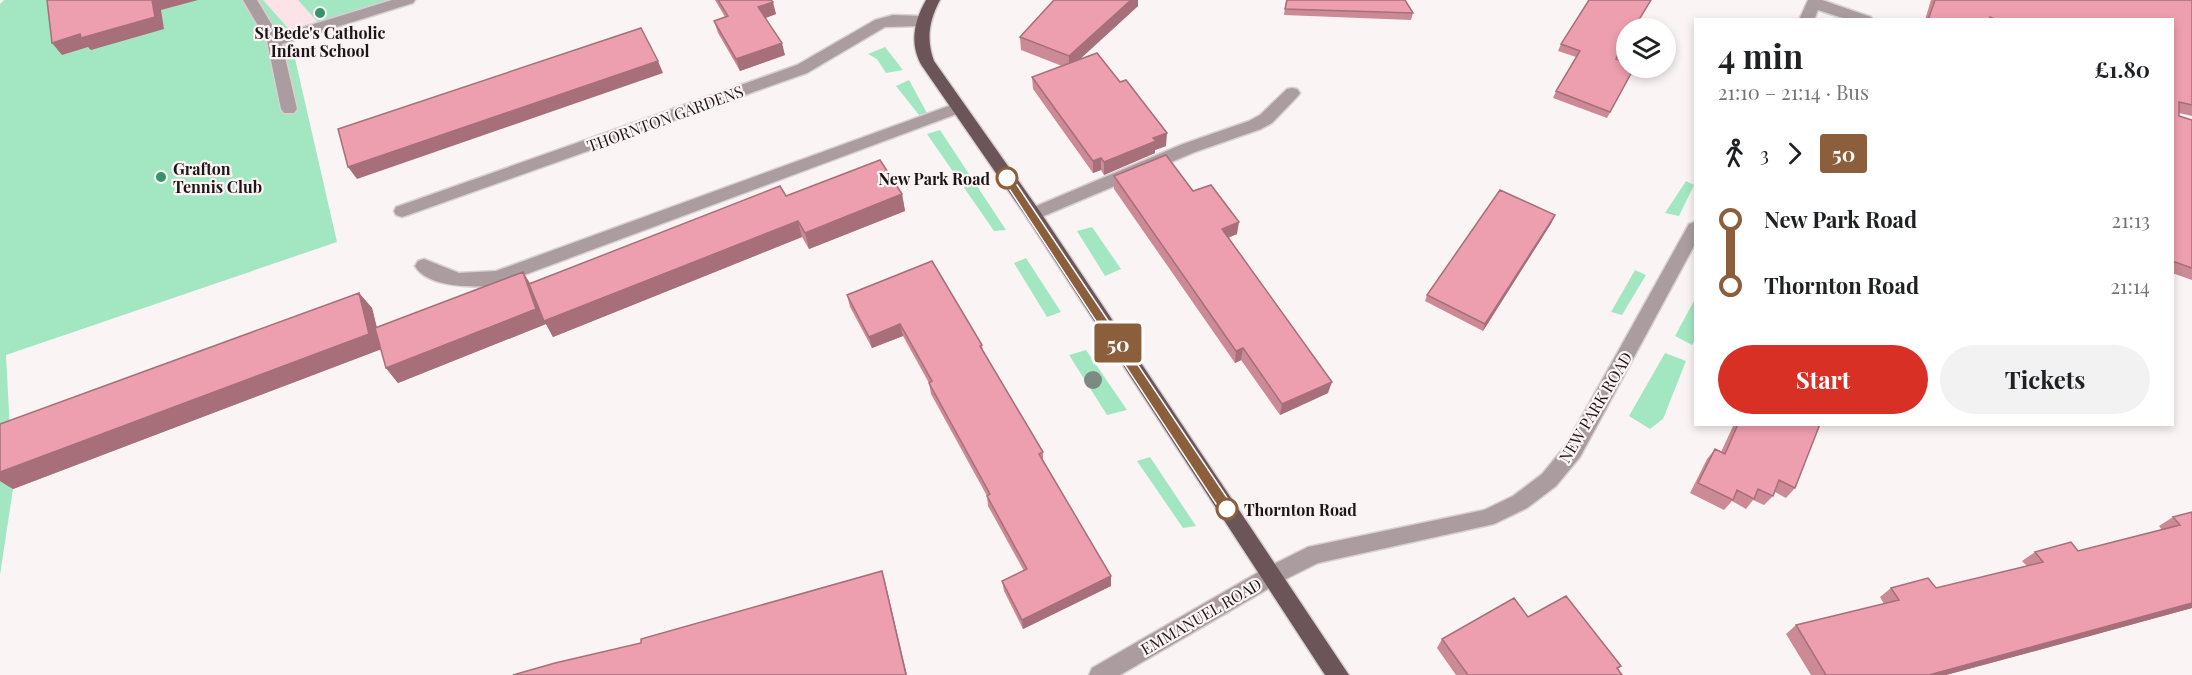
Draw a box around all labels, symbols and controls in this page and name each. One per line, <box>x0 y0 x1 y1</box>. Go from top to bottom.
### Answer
marker: St Bede's Catholic Infant School <box>313 6 327 20</box>
map controls <box>1616 18 1676 78</box>
button: layers <box>1616 18 1676 78</box>
place label: St Bede's Catholic Infant School <box>255 22 385 61</box>
text: 4 min <box>1718 33 1803 77</box>
text: £1.80 <box>2095 54 2150 84</box>
text: 21:10 – 21:14 · Bus <box>1718 78 1869 105</box>
street label: THORNTON GARDENS <box>584 80 746 156</box>
icon: walk <box>1718 137 1751 170</box>
icon: forward <box>1778 137 1811 170</box>
text: 50 <box>1832 139 1855 167</box>
text: 3 <box>1760 140 1769 167</box>
place label: Grafton Tennis Club <box>173 158 262 197</box>
marker: New Park Road <box>996 167 1018 189</box>
place label: New Park Road <box>879 168 990 189</box>
marker: Grafton Tennis Club <box>154 170 168 184</box>
text: New Park Road <box>1764 204 1917 234</box>
text: 21:13 <box>2112 206 2150 233</box>
text: Thornton Road <box>1764 270 1919 300</box>
text: 21:14 <box>2110 272 2150 299</box>
line badge: 50 <box>1091 324 1145 362</box>
text: 50 <box>1106 329 1130 357</box>
button: Start <box>1718 345 1928 414</box>
button: Tickets <box>1940 345 2150 414</box>
street label: NEW PARK ROAD <box>1554 348 1636 466</box>
marker: Thornton Road <box>1216 498 1238 520</box>
place label: Thornton Road <box>1244 499 1357 520</box>
street label: EMMANUEL ROAD <box>1137 573 1265 659</box>

